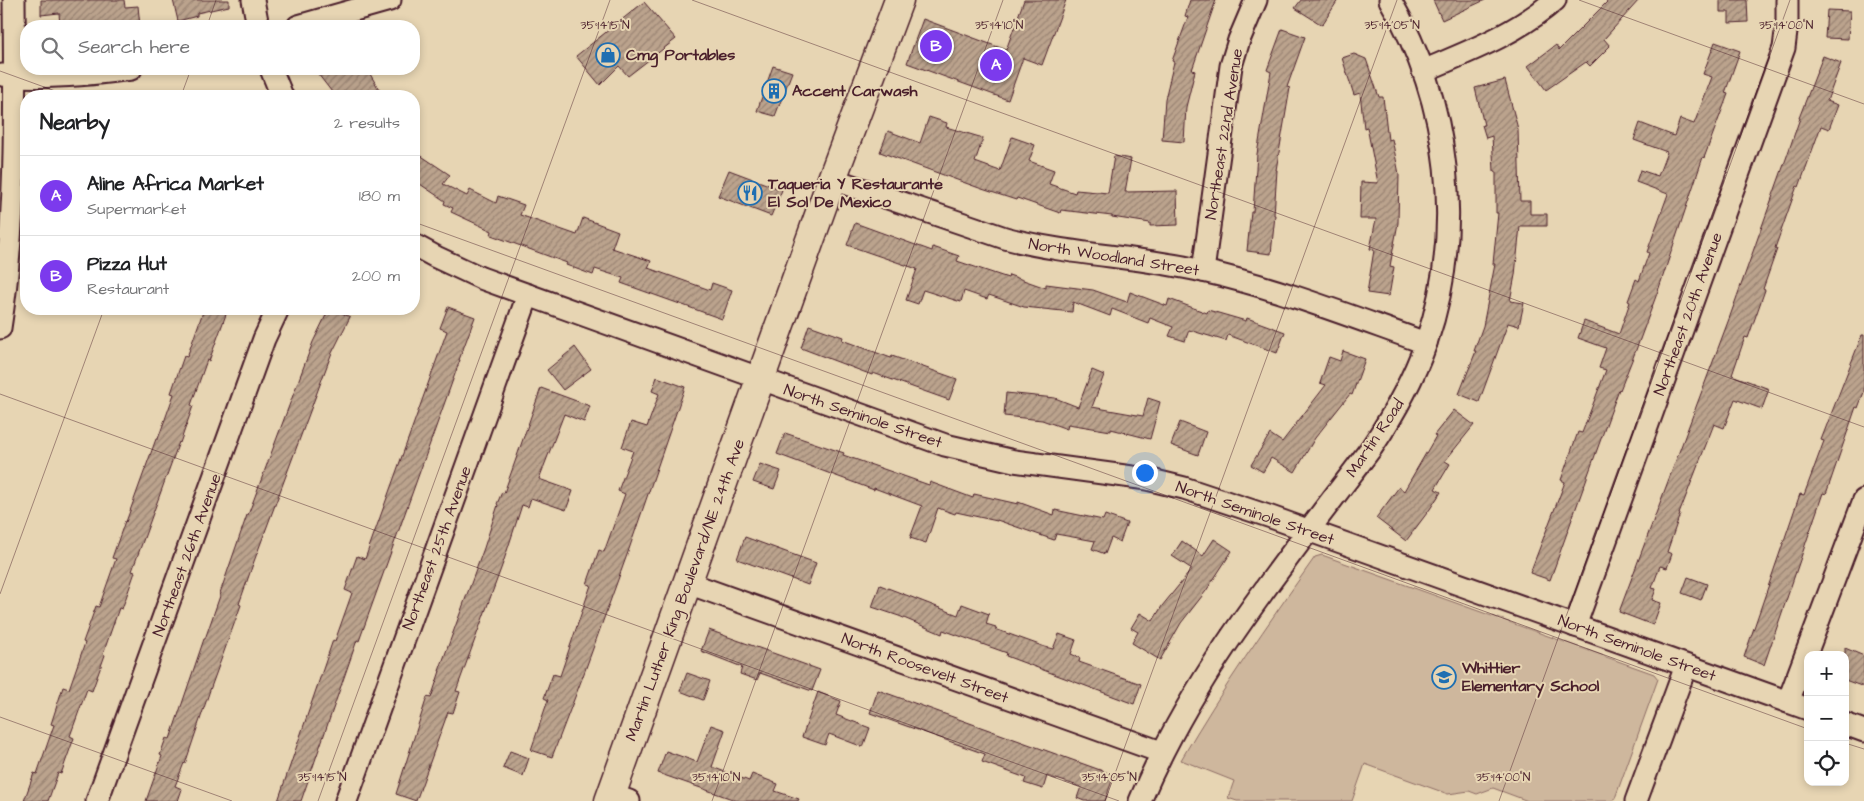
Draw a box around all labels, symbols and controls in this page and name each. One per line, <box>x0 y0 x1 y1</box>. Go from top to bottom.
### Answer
text: 35°14'15"N <box>580 17 630 34</box>
text: 35°14'10"N <box>975 17 1024 34</box>
text: 35°14'05"N <box>1364 17 1420 34</box>
text: 35°14'00"N <box>1759 17 1814 34</box>
search box <box>20 20 420 75</box>
pin: B <box>920 27 952 65</box>
icon: search <box>38 34 66 62</box>
text: Search here <box>78 34 190 61</box>
shop icon: Cmg Portables <box>595 42 621 68</box>
place label: Cmg Portables <box>626 44 735 68</box>
pin: A <box>980 46 1012 84</box>
street label: Northeast 22nd Avenue <box>1200 47 1248 221</box>
building icon: Accent Carwash <box>761 78 787 104</box>
place label: Accent Carwash <box>792 80 918 102</box>
text: Nearby <box>40 108 110 137</box>
text: 2 results <box>334 112 400 134</box>
text: Aline Africa Market <box>87 171 264 198</box>
place label: Taqueria Y Restaurante El Sol De Mexico <box>767 173 943 213</box>
restaurant icon: Taqueria Y Restaurante El Sol De Mexico <box>737 180 763 206</box>
text: A <box>51 185 61 207</box>
text: 180 m <box>359 185 400 207</box>
text: Supermarket <box>87 198 186 220</box>
street label: Northeast 20th Avenue <box>1648 229 1728 399</box>
street label: North Woodland Street <box>1027 233 1201 281</box>
text: Pizza Hut <box>87 251 167 278</box>
text: B <box>50 265 62 287</box>
text: 200 m <box>352 265 400 287</box>
text: Restaurant <box>87 278 169 300</box>
street label: North Seminole Street <box>781 379 946 454</box>
street label: Martin Road <box>1341 394 1409 482</box>
street label: Martin Luther King Boulevard/NE 24th Ave <box>620 436 751 745</box>
your location <box>1132 460 1158 486</box>
street label: Northeast 25th Avenue <box>397 463 477 633</box>
street label: Northeast 26th Avenue <box>147 470 227 640</box>
street label: North Seminole Street <box>1173 476 1338 551</box>
street label: North Seminole Street <box>1555 609 1719 687</box>
street label: North Roosevelt Street <box>838 627 1012 709</box>
map controls <box>1804 651 1849 786</box>
button: + <box>1804 651 1849 696</box>
place label: Whittier Elementary School <box>1461 657 1600 698</box>
school or university icon: Whittier Elementary School <box>1431 664 1457 690</box>
button: − <box>1804 696 1849 741</box>
button: locate <box>1804 741 1849 786</box>
text: 35°14'15"N <box>297 769 347 786</box>
text: 35°14'10"N <box>692 769 741 786</box>
text: 35°14'05"N <box>1081 769 1137 786</box>
text: 35°14'00"N <box>1476 769 1531 786</box>

